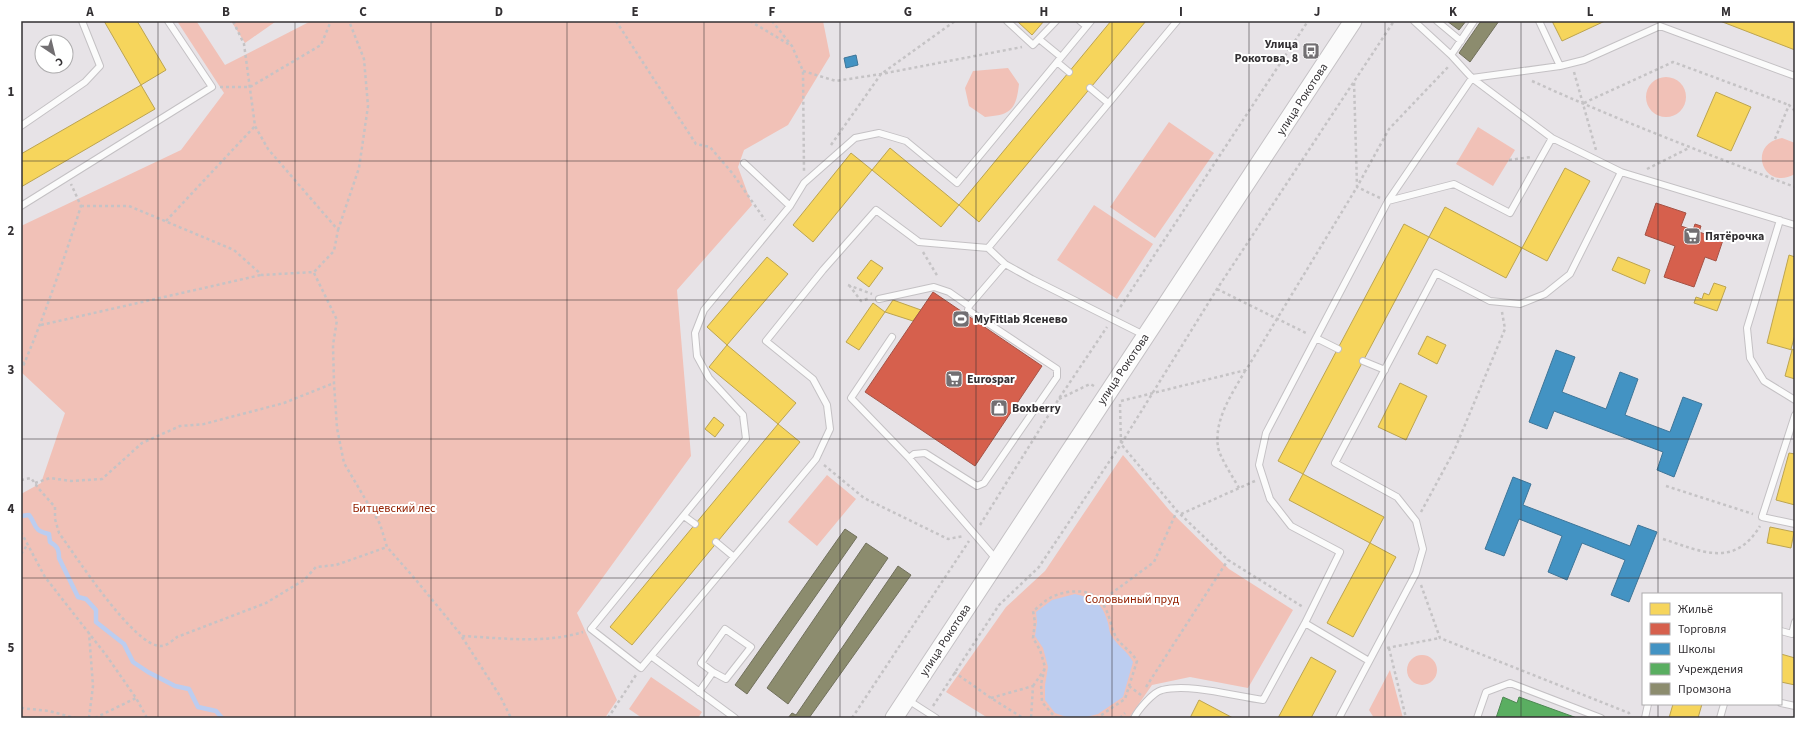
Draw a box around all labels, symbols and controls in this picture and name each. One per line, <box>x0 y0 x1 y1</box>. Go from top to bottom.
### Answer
text: A <box>85 3 94 21</box>
text: B <box>222 3 230 21</box>
text: C <box>359 3 367 21</box>
text: D <box>495 3 503 21</box>
text: E <box>631 3 639 21</box>
text: F <box>769 3 776 21</box>
text: G <box>904 3 912 21</box>
text: H <box>1040 3 1048 21</box>
text: I <box>1179 3 1183 21</box>
text: J <box>1314 3 1320 21</box>
text: K <box>1449 3 1458 21</box>
text: L <box>1587 3 1594 21</box>
text: M <box>1721 3 1731 21</box>
north arrow <box>34 34 74 74</box>
place label: Улица Рокотова, 8 <box>1234 36 1298 67</box>
bus stop icon: Улица Рокотова, 8 <box>1301 41 1321 61</box>
text: С <box>52 54 66 70</box>
street label: улица Рокотова <box>1273 60 1332 139</box>
text: 1 <box>8 83 15 101</box>
text: 2 <box>8 222 15 240</box>
supermarket icon: Пятёрочка <box>1682 226 1702 246</box>
place label: Пятёрочка <box>1705 228 1764 245</box>
sports icon: MyFitlab Ясенево <box>951 309 971 329</box>
place label: MyFitlab Ясенево <box>974 311 1068 328</box>
street label: улица Рокотова <box>1093 330 1154 408</box>
text: 3 <box>8 361 15 379</box>
supermarket icon: Eurospar <box>944 369 964 389</box>
place label: Eurospar <box>967 371 1015 388</box>
shop icon: Boxberry <box>989 398 1009 418</box>
place label: Boxberry <box>1012 400 1061 417</box>
text: 4 <box>8 500 15 518</box>
park label: Битцевский лес <box>352 500 436 517</box>
park label: Соловьиный пруд <box>1085 591 1180 608</box>
legend <box>1642 593 1782 705</box>
street label: улица Рокотова <box>916 601 975 680</box>
text: Жильё <box>1678 601 1713 618</box>
text: Торговля <box>1678 621 1726 638</box>
text: 5 <box>8 639 15 657</box>
text: Школы <box>1678 641 1715 658</box>
text: Учреждения <box>1678 661 1743 678</box>
text: Промзона <box>1678 681 1731 698</box>

